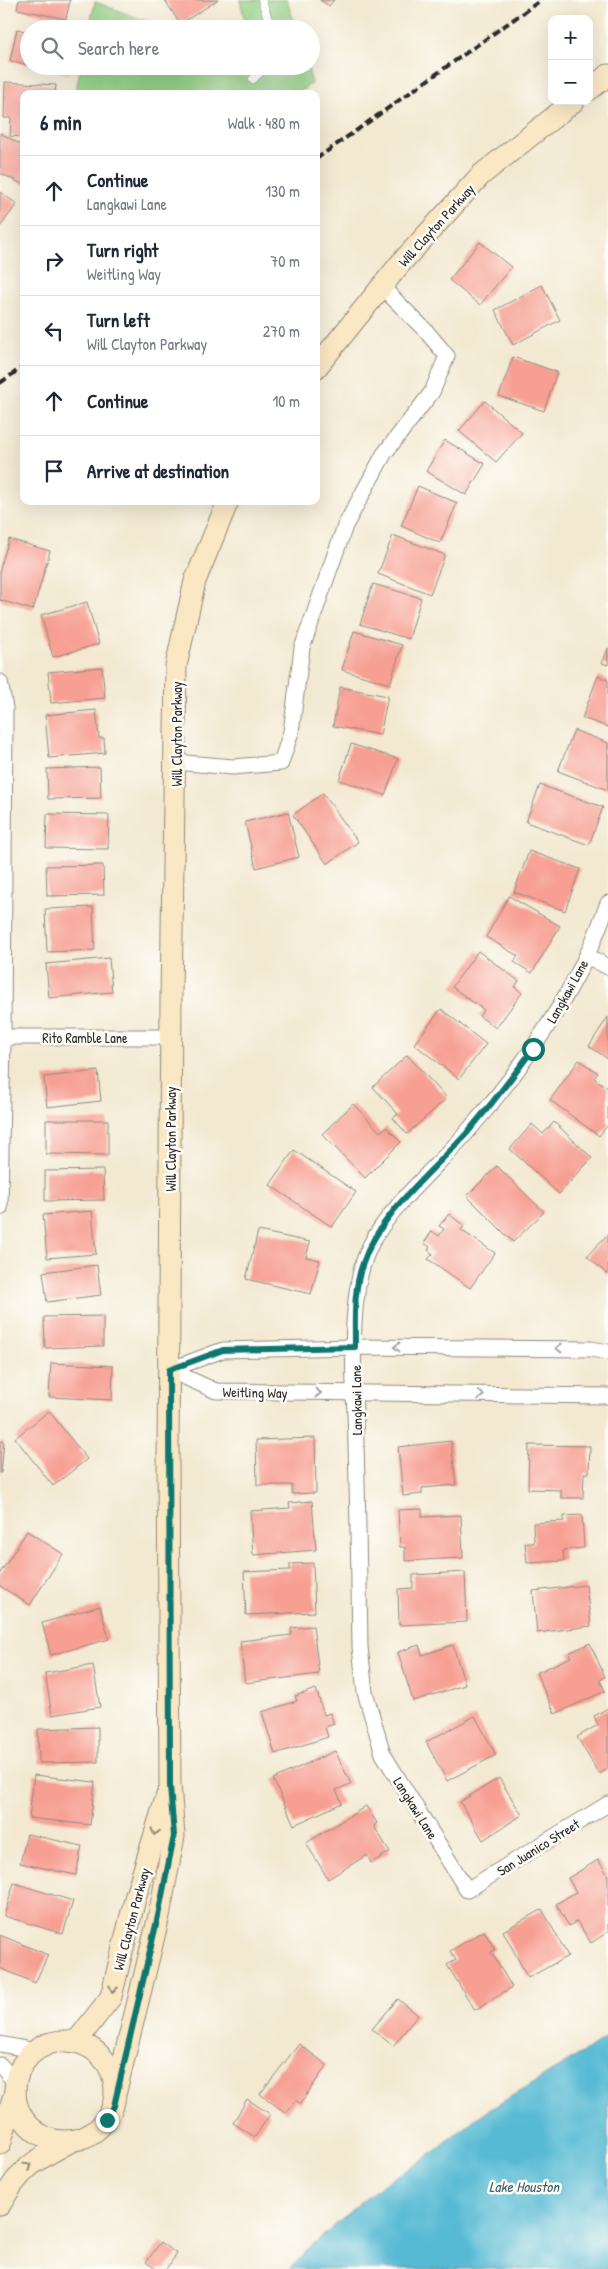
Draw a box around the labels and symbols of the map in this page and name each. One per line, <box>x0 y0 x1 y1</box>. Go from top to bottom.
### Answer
street label: Will Clayton Parkway <box>394 180 479 271</box>
street label: Will Clayton Parkway <box>167 681 187 787</box>
street label: Langkawi Lane <box>542 955 593 1027</box>
street label: Rito Ramble Lane <box>42 1028 128 1047</box>
route start <box>522 1038 545 1061</box>
street label: Will Clayton Parkway <box>161 1086 181 1192</box>
one-way arrow <box>393 1342 400 1352</box>
one-way arrow <box>555 1343 563 1354</box>
street label: Langkawi Lane <box>346 1364 367 1435</box>
street label: Weitling Way <box>222 1382 288 1403</box>
one-way arrow <box>314 1388 322 1399</box>
one-way arrow <box>477 1390 485 1400</box>
street label: Langkawi Lane <box>389 1773 443 1844</box>
street label: San Juanico Street <box>493 1814 583 1880</box>
one-way arrow <box>151 1827 161 1836</box>
street label: Will Clayton Parkway <box>108 1866 155 1972</box>
one-way arrow <box>108 1984 119 1993</box>
route end <box>96 2109 119 2132</box>
one-way arrow <box>23 2163 32 2172</box>
water label: Lake Houston <box>489 2176 560 2197</box>

